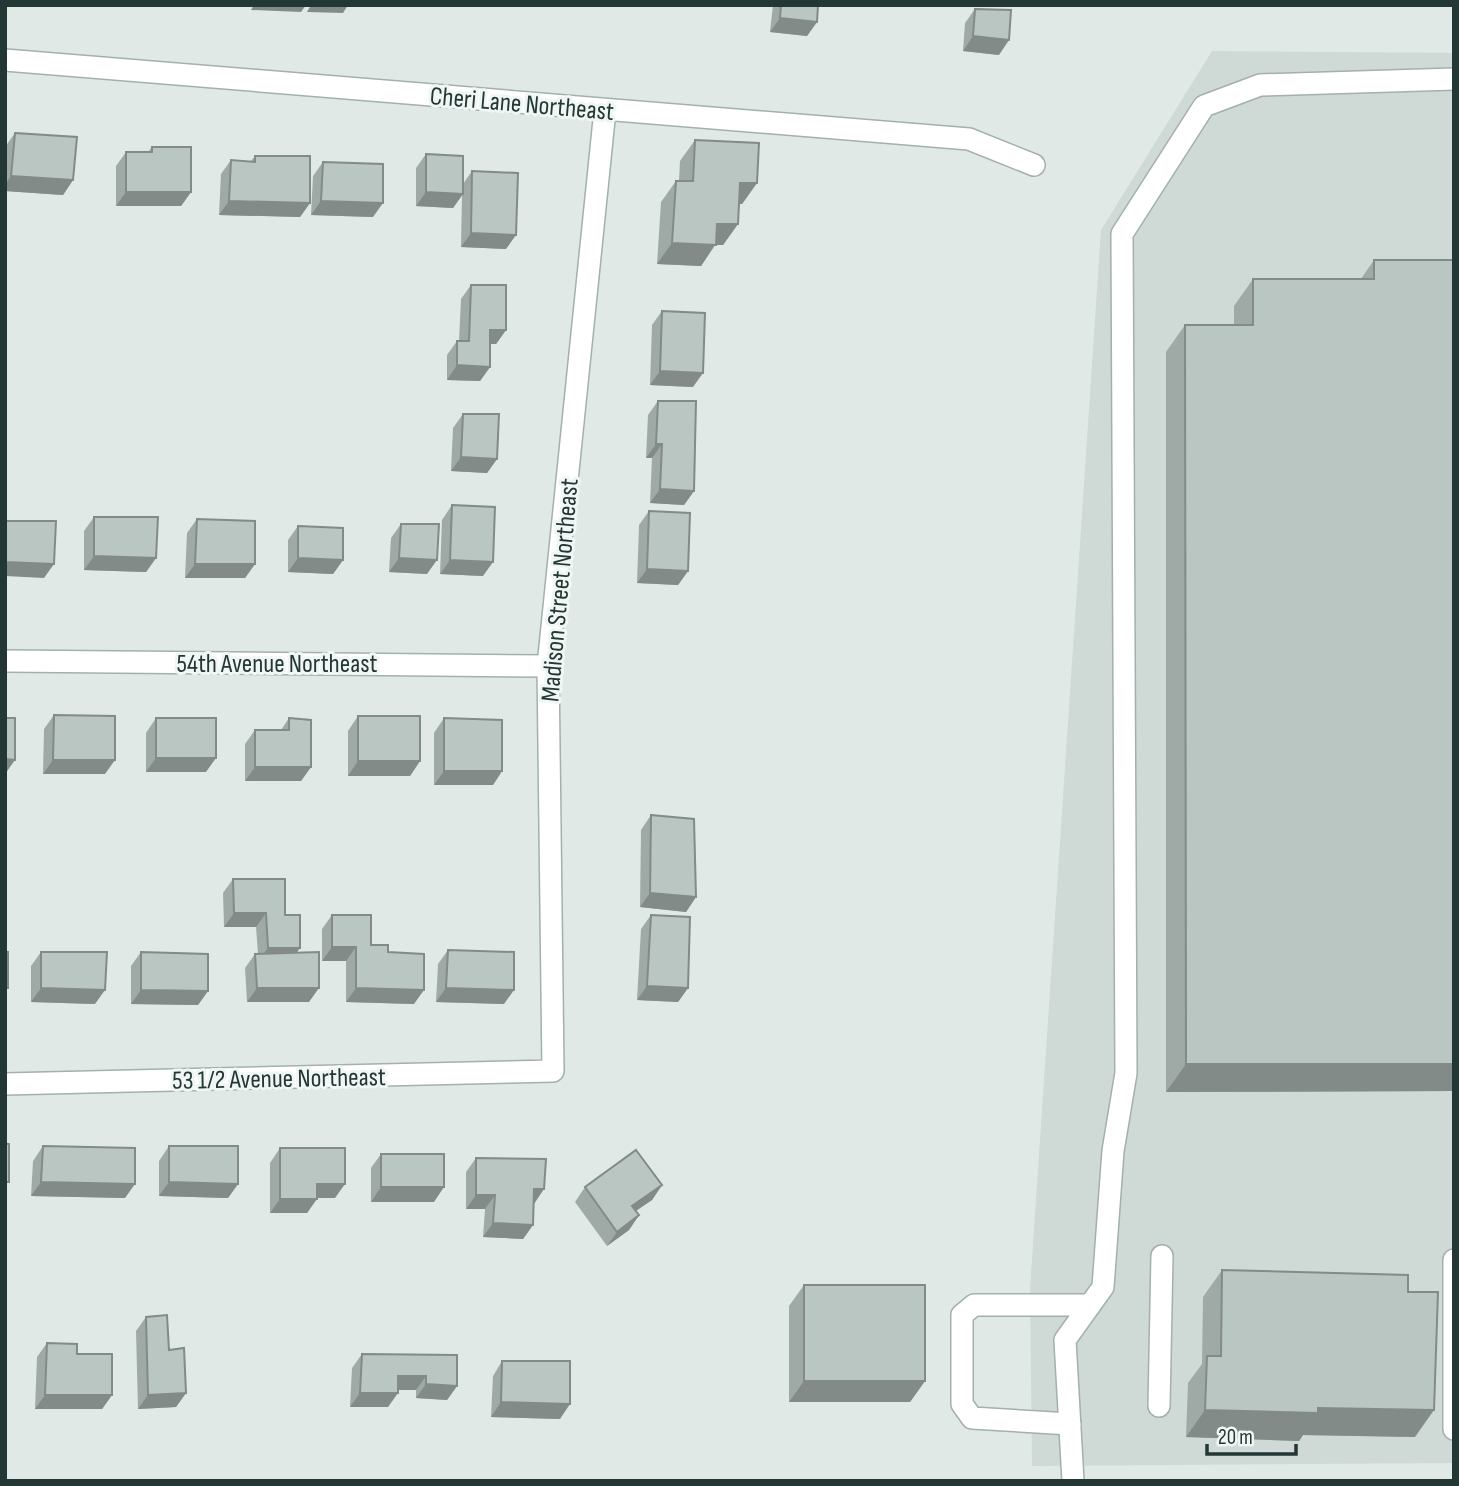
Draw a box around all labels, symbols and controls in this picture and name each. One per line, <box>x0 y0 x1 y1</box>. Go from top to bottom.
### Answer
street label: Cheri Lane Northeast <box>429 81 615 128</box>
street label: Madison Street Northeast <box>535 477 586 703</box>
street label: 54th Avenue Northeast <box>177 649 378 680</box>
street label: 53 1/2 Avenue Northeast <box>172 1062 386 1097</box>
scale bar <box>1207 1412 1296 1456</box>
text: 20 m <box>1218 1425 1253 1450</box>

